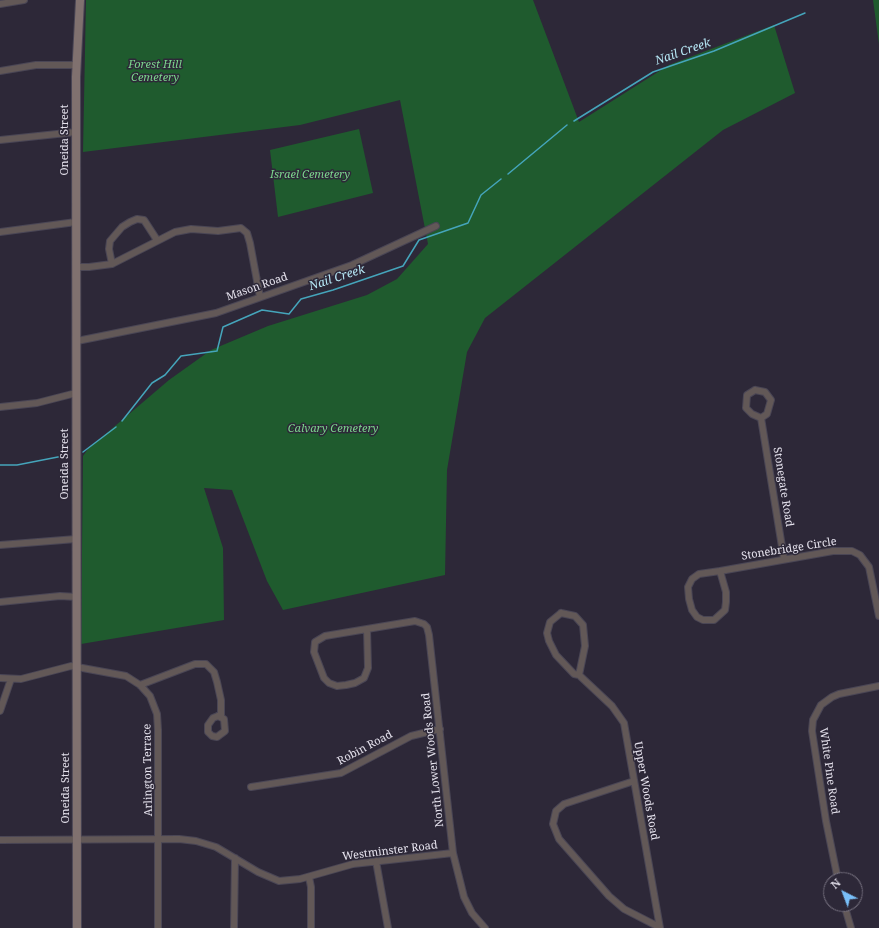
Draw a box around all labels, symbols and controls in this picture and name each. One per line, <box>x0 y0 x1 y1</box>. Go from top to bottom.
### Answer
water label: Nail Creek <box>653 36 713 68</box>
park label: Forest Hill Cemetery <box>128 58 182 84</box>
street label: Oneida Street <box>58 104 72 176</box>
park label: Israel Cemetery <box>270 168 350 182</box>
water label: Nail Creek <box>307 262 367 294</box>
street label: Mason Road <box>224 270 290 304</box>
park label: Calvary Cemetery <box>288 422 378 436</box>
street label: Oneida Street <box>58 428 72 500</box>
street label: Stonegate Road <box>770 446 796 528</box>
street label: Stonebridge Circle <box>740 535 838 563</box>
street label: North Lower Woods Road <box>419 692 447 828</box>
street label: Arlington Terrace <box>141 724 155 816</box>
street label: White Pine Road <box>816 727 842 815</box>
street label: Robin Road <box>335 728 395 768</box>
street label: Upper Woods Road <box>631 741 661 841</box>
street label: Oneida Street <box>59 752 73 824</box>
street label: Westminster Road <box>342 839 438 863</box>
north arrow <box>823 872 863 912</box>
text: N <box>827 875 844 892</box>

